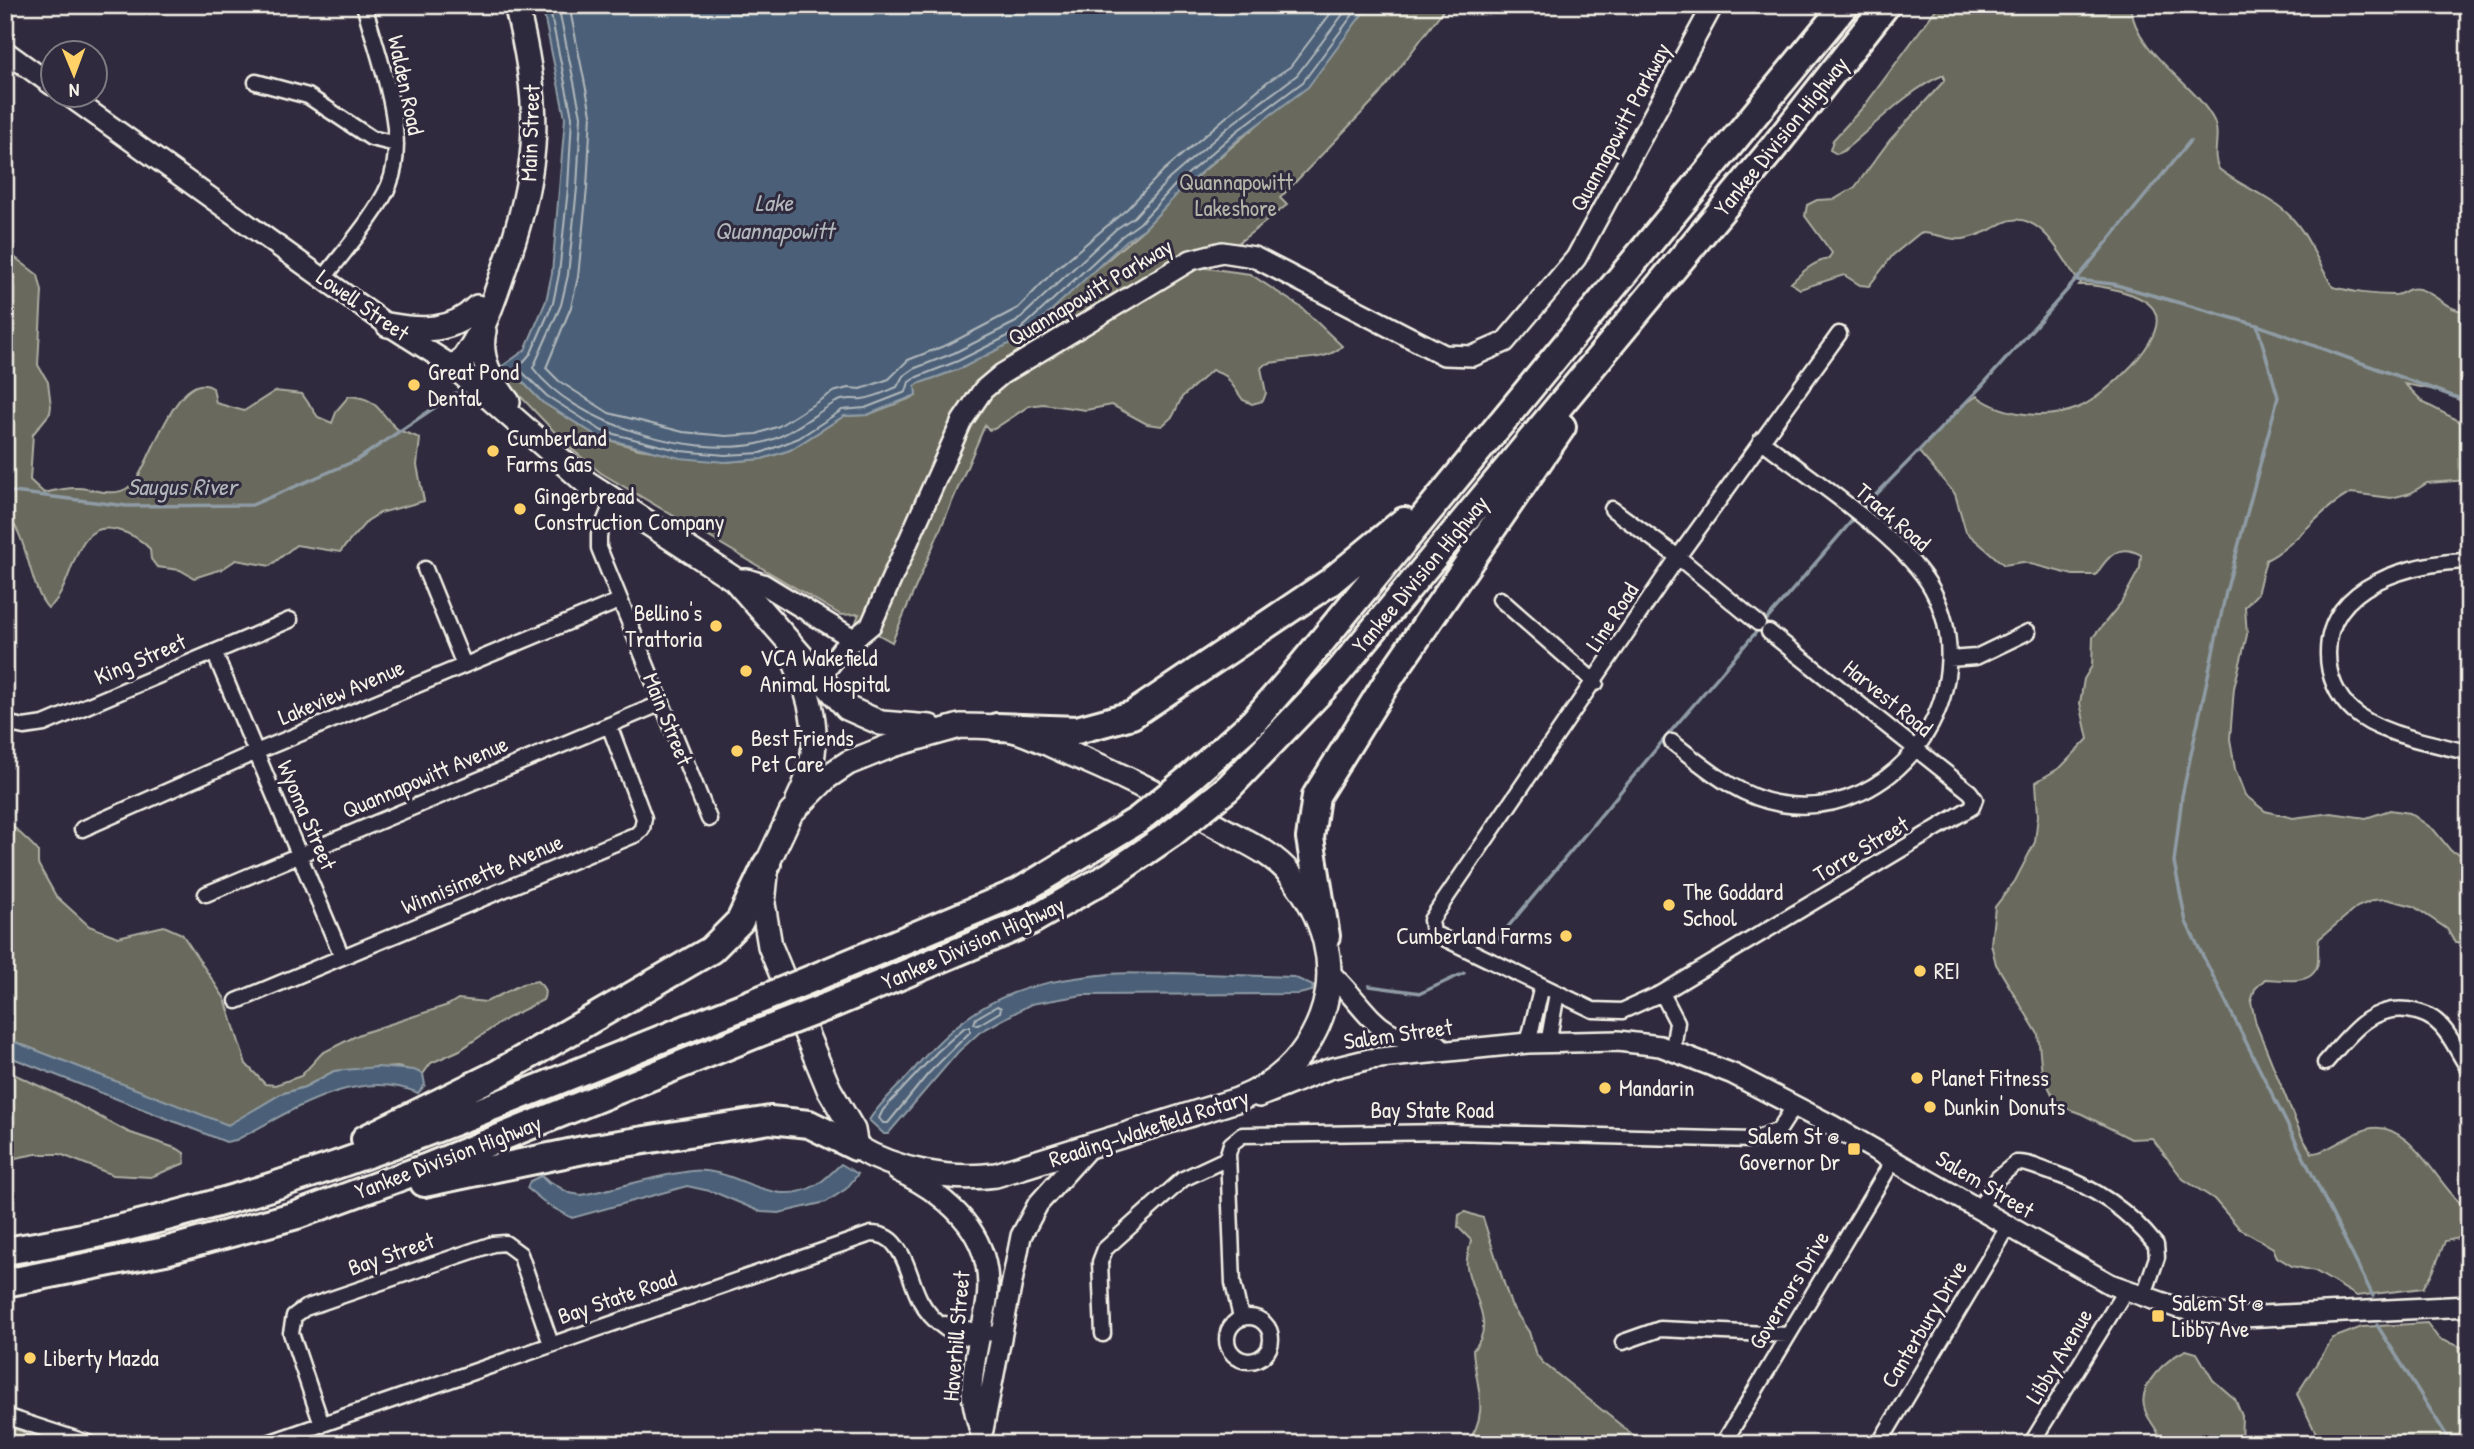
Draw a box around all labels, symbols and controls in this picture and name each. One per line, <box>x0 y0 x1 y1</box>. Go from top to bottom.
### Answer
street label: Walden Road <box>381 32 432 137</box>
street label: Quannapowitt Parkway <box>1562 37 1677 217</box>
north arrow <box>38 38 108 108</box>
street label: Yankee Division Highway <box>1706 49 1855 222</box>
text: N <box>69 78 80 104</box>
street label: Main Street <box>512 83 547 182</box>
park label: Quannapowitt Lakeshore <box>1179 166 1294 223</box>
water label: Lake Quannapowitt <box>715 186 837 247</box>
street label: Quannapowitt Parkway <box>1002 230 1178 353</box>
street label: Lowell Street <box>311 261 417 348</box>
place label: Great Pond Dental <box>428 356 519 413</box>
marker: Great Pond Dental <box>406 377 422 393</box>
place label: Cumberland Farms Gas <box>506 422 606 479</box>
marker: Cumberland Farms Gas <box>485 443 501 459</box>
water label: Saugus River <box>127 470 240 503</box>
street label: Track Road <box>1849 475 1938 558</box>
place label: Gingerbread Construction Company <box>534 480 725 537</box>
street label: Yankee Division Highway <box>1344 488 1495 659</box>
marker: Gingerbread Construction Company <box>512 501 528 517</box>
street label: Line Road <box>1578 576 1645 657</box>
place label: Bellino's Trattoria <box>625 597 702 654</box>
marker: Bellino's Trattoria <box>708 618 724 634</box>
street label: King Street <box>89 625 191 692</box>
place label: VCA Wakefield Animal Hospital <box>760 642 891 699</box>
street label: Lakeview Avenue <box>273 651 409 732</box>
street label: Harvest Road <box>1837 652 1940 743</box>
marker: VCA Wakefield Animal Hospital <box>738 663 754 679</box>
street label: Main Street <box>636 668 701 771</box>
place label: Best Friends Pet Care <box>751 722 854 779</box>
street label: Quannapowitt Avenue <box>337 728 513 825</box>
marker: Best Friends Pet Care <box>729 743 745 759</box>
street label: Wyoma Street <box>270 755 345 876</box>
street label: Torre Street <box>1807 807 1915 889</box>
street label: Winnisimette Avenue <box>396 826 567 922</box>
place label: The Goddard School <box>1683 876 1783 933</box>
street label: Yankee Division Highway <box>876 888 1069 997</box>
marker: The Goddard School <box>1661 897 1677 913</box>
place label: Cumberland Farms <box>1396 920 1552 951</box>
marker: Cumberland Farms <box>1558 928 1574 944</box>
place label: REI <box>1934 955 1960 986</box>
marker: REI <box>1912 963 1928 979</box>
street label: Salem Street <box>1342 1010 1455 1056</box>
place label: Planet Fitness <box>1931 1062 2049 1093</box>
marker: Planet Fitness <box>1909 1070 1925 1086</box>
place label: Mandarin <box>1619 1072 1695 1103</box>
street label: Reading-Wakefield Rotary <box>1045 1080 1253 1174</box>
marker: Mandarin <box>1597 1080 1613 1096</box>
place label: Dunkin' Donuts <box>1944 1091 2065 1122</box>
street label: Bay State Road <box>1370 1094 1494 1125</box>
marker: Dunkin' Donuts <box>1922 1099 1938 1115</box>
street label: Yankee Division Highway <box>350 1107 546 1206</box>
place label: Salem St @ Governor Dr <box>1739 1120 1840 1177</box>
marker: Salem St @ Governor Dr <box>1846 1141 1862 1157</box>
street label: Salem Street <box>1930 1142 2041 1226</box>
street label: Bay Street <box>344 1224 439 1283</box>
street label: Governors Drive <box>1741 1225 1836 1355</box>
street label: Canterbury Drive <box>1873 1254 1974 1393</box>
street label: Bay State Road <box>554 1262 680 1331</box>
street label: Haverhill Street <box>934 1269 977 1402</box>
place label: Salem St @ Libby Ave <box>2172 1287 2264 1344</box>
street label: Libby Avenue <box>2018 1302 2099 1409</box>
marker: Salem St @ Libby Ave <box>2150 1308 2166 1324</box>
place label: Liberty Mazda <box>44 1342 159 1373</box>
marker: Liberty Mazda <box>22 1350 38 1366</box>

